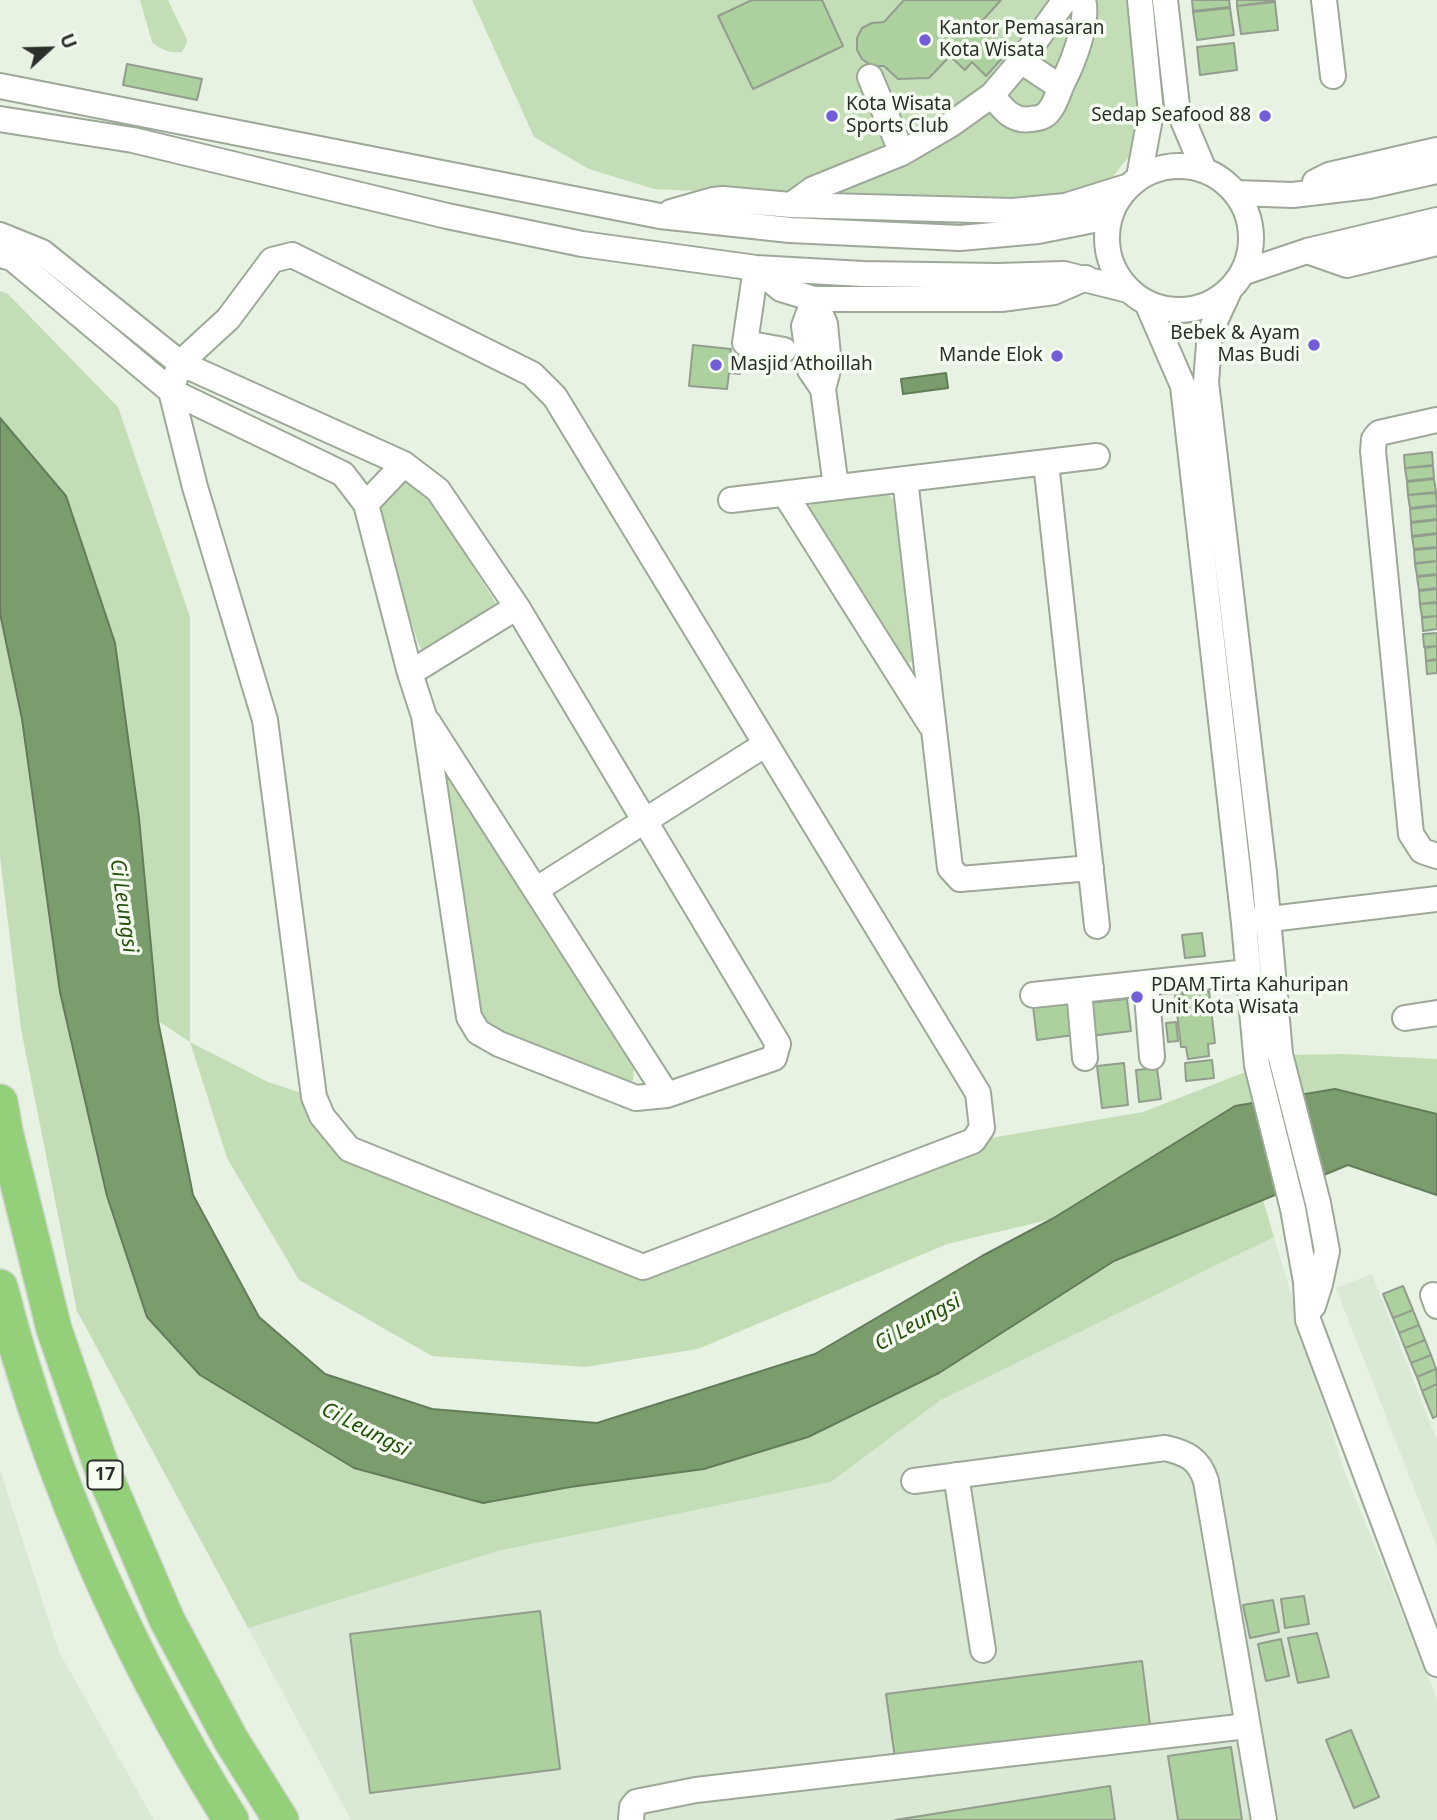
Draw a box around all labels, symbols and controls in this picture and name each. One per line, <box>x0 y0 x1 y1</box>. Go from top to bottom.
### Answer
north arrow <box>14 14 84 84</box>
place label: Kantor Pemasaran Kota Wisata <box>939 18 1105 62</box>
text: U <box>54 30 83 53</box>
marker: Kantor Pemasaran Kota Wisata <box>917 32 933 48</box>
place label: Kota Wisata Sports Club <box>846 94 952 138</box>
place label: Sedap Seafood 88 <box>1091 105 1251 127</box>
marker: Kota Wisata Sports Club <box>824 108 840 124</box>
marker: Sedap Seafood 88 <box>1257 108 1273 124</box>
place label: Bebek & Ayam Mas Budi <box>1170 323 1300 367</box>
marker: Bebek & Ayam Mas Budi <box>1306 337 1322 353</box>
place label: Mande Elok <box>939 345 1043 367</box>
marker: Mande Elok <box>1049 348 1065 364</box>
place label: Masjid Athoillah <box>730 354 873 376</box>
marker: Masjid Athoillah <box>708 357 724 373</box>
water label: Ci Leungsi <box>104 857 142 955</box>
place label: PDAM Tirta Kahuripan Unit Kota Wisata <box>1151 975 1349 1019</box>
marker: PDAM Tirta Kahuripan Unit Kota Wisata <box>1129 989 1145 1005</box>
water label: Ci Leungsi <box>870 1289 966 1357</box>
water label: Ci Leungsi <box>317 1397 413 1463</box>
road number: 17 <box>88 1460 122 1490</box>

